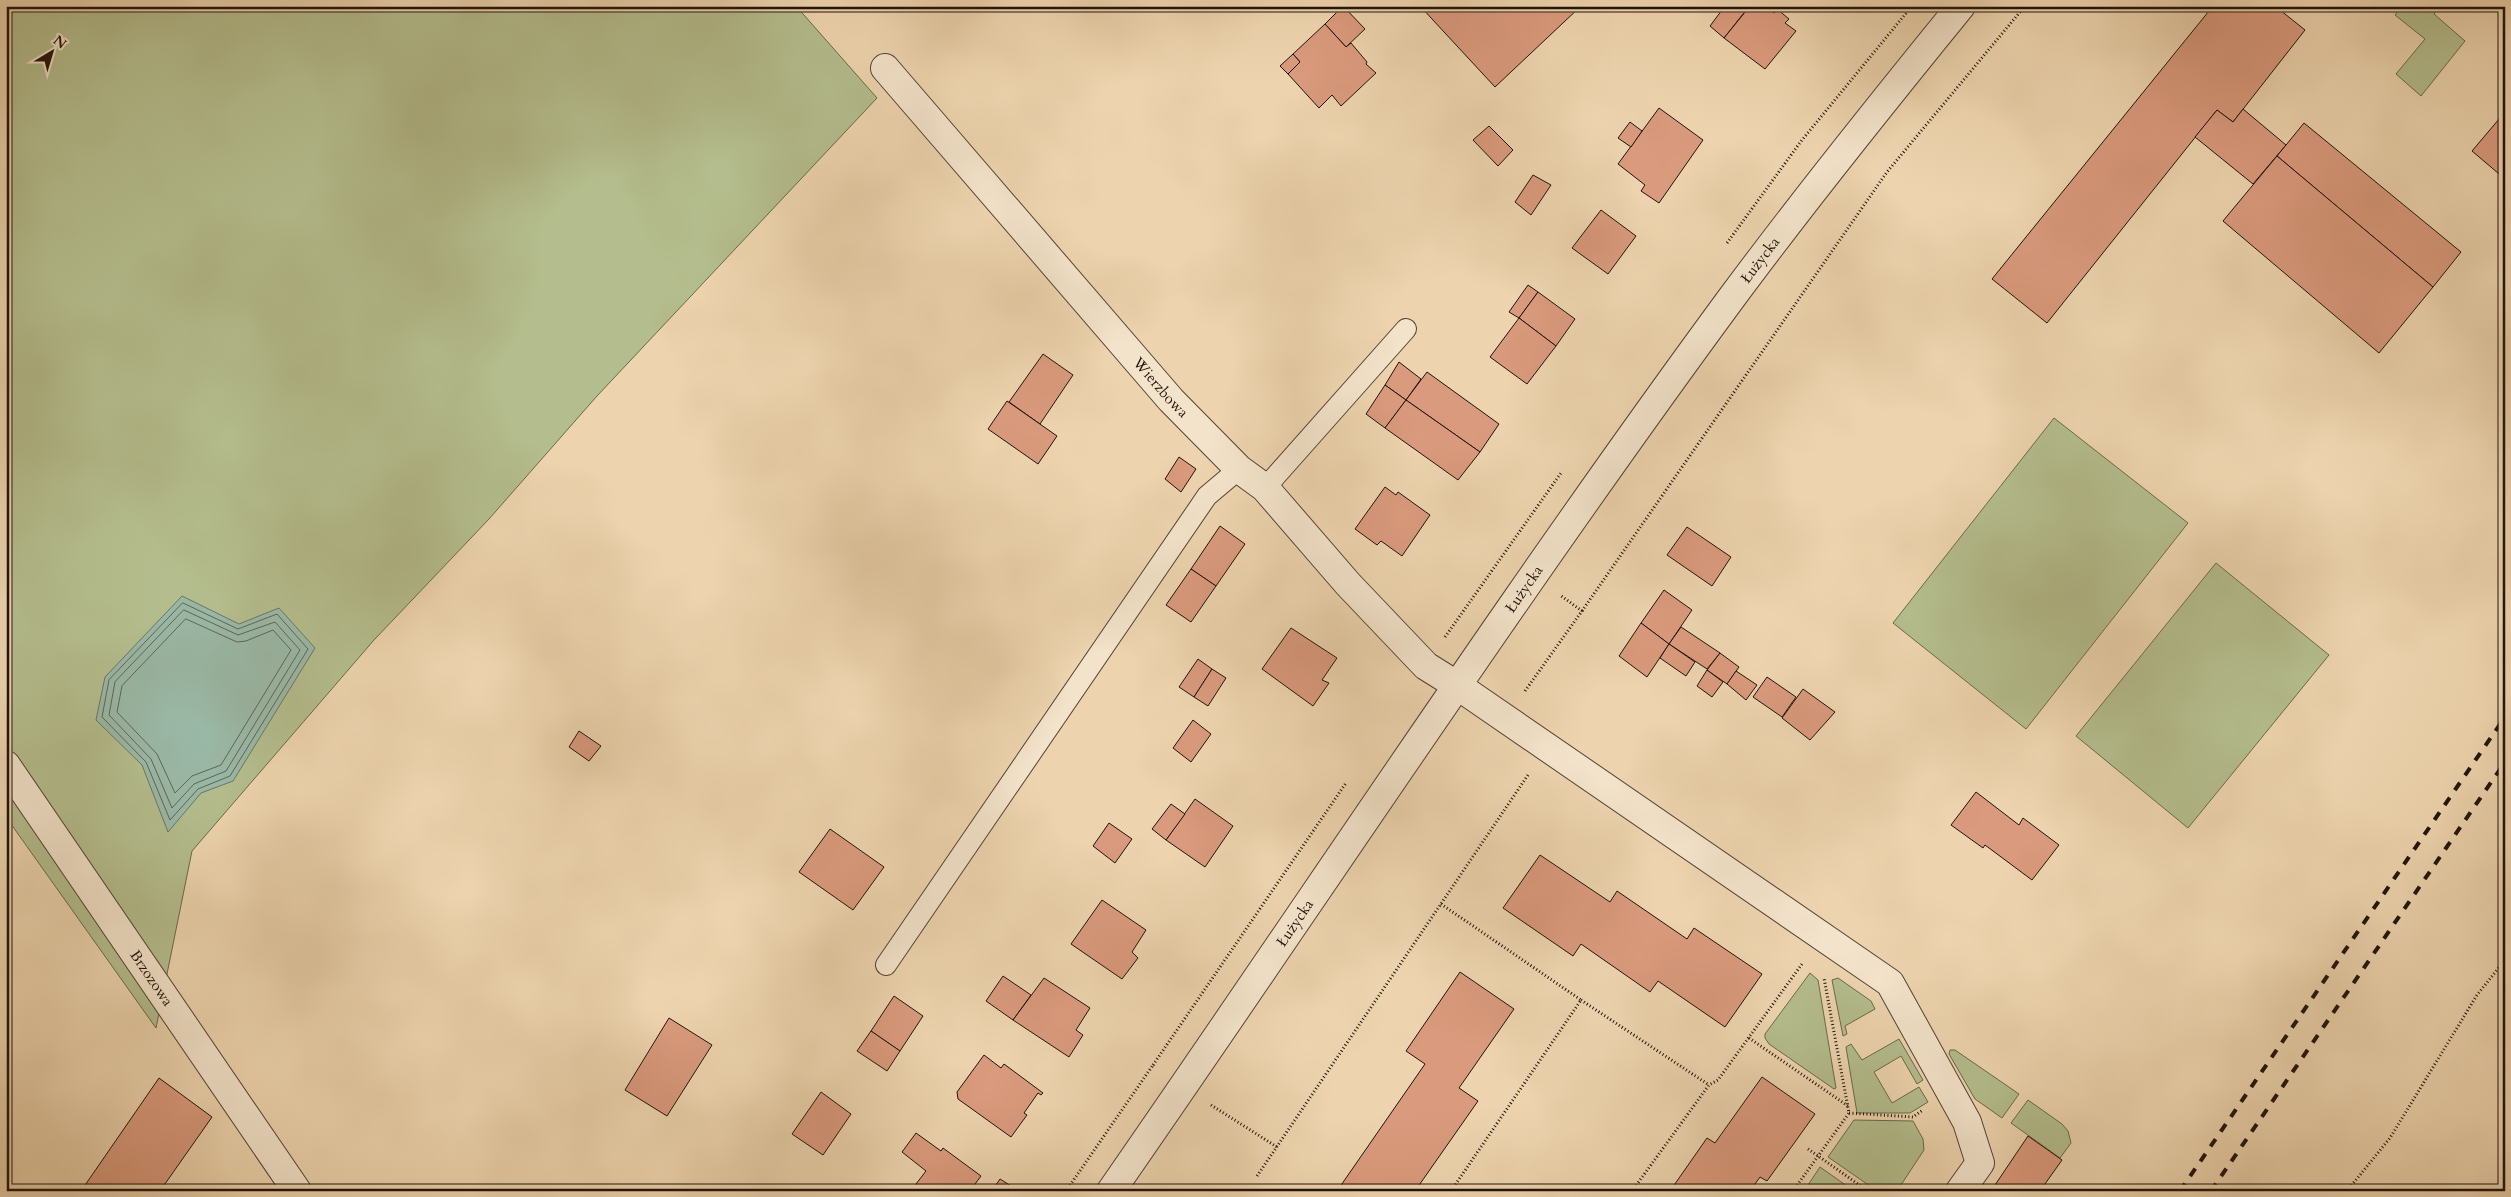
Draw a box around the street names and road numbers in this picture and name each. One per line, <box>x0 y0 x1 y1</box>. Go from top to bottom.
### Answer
street label: Łużycka <box>1736 232 1784 287</box>
street label: Wierzbowa <box>1128 352 1193 422</box>
street label: Łużycka <box>1500 561 1548 617</box>
street label: Łużycka <box>1272 895 1318 951</box>
street label: Brzozowa <box>125 946 178 1010</box>

